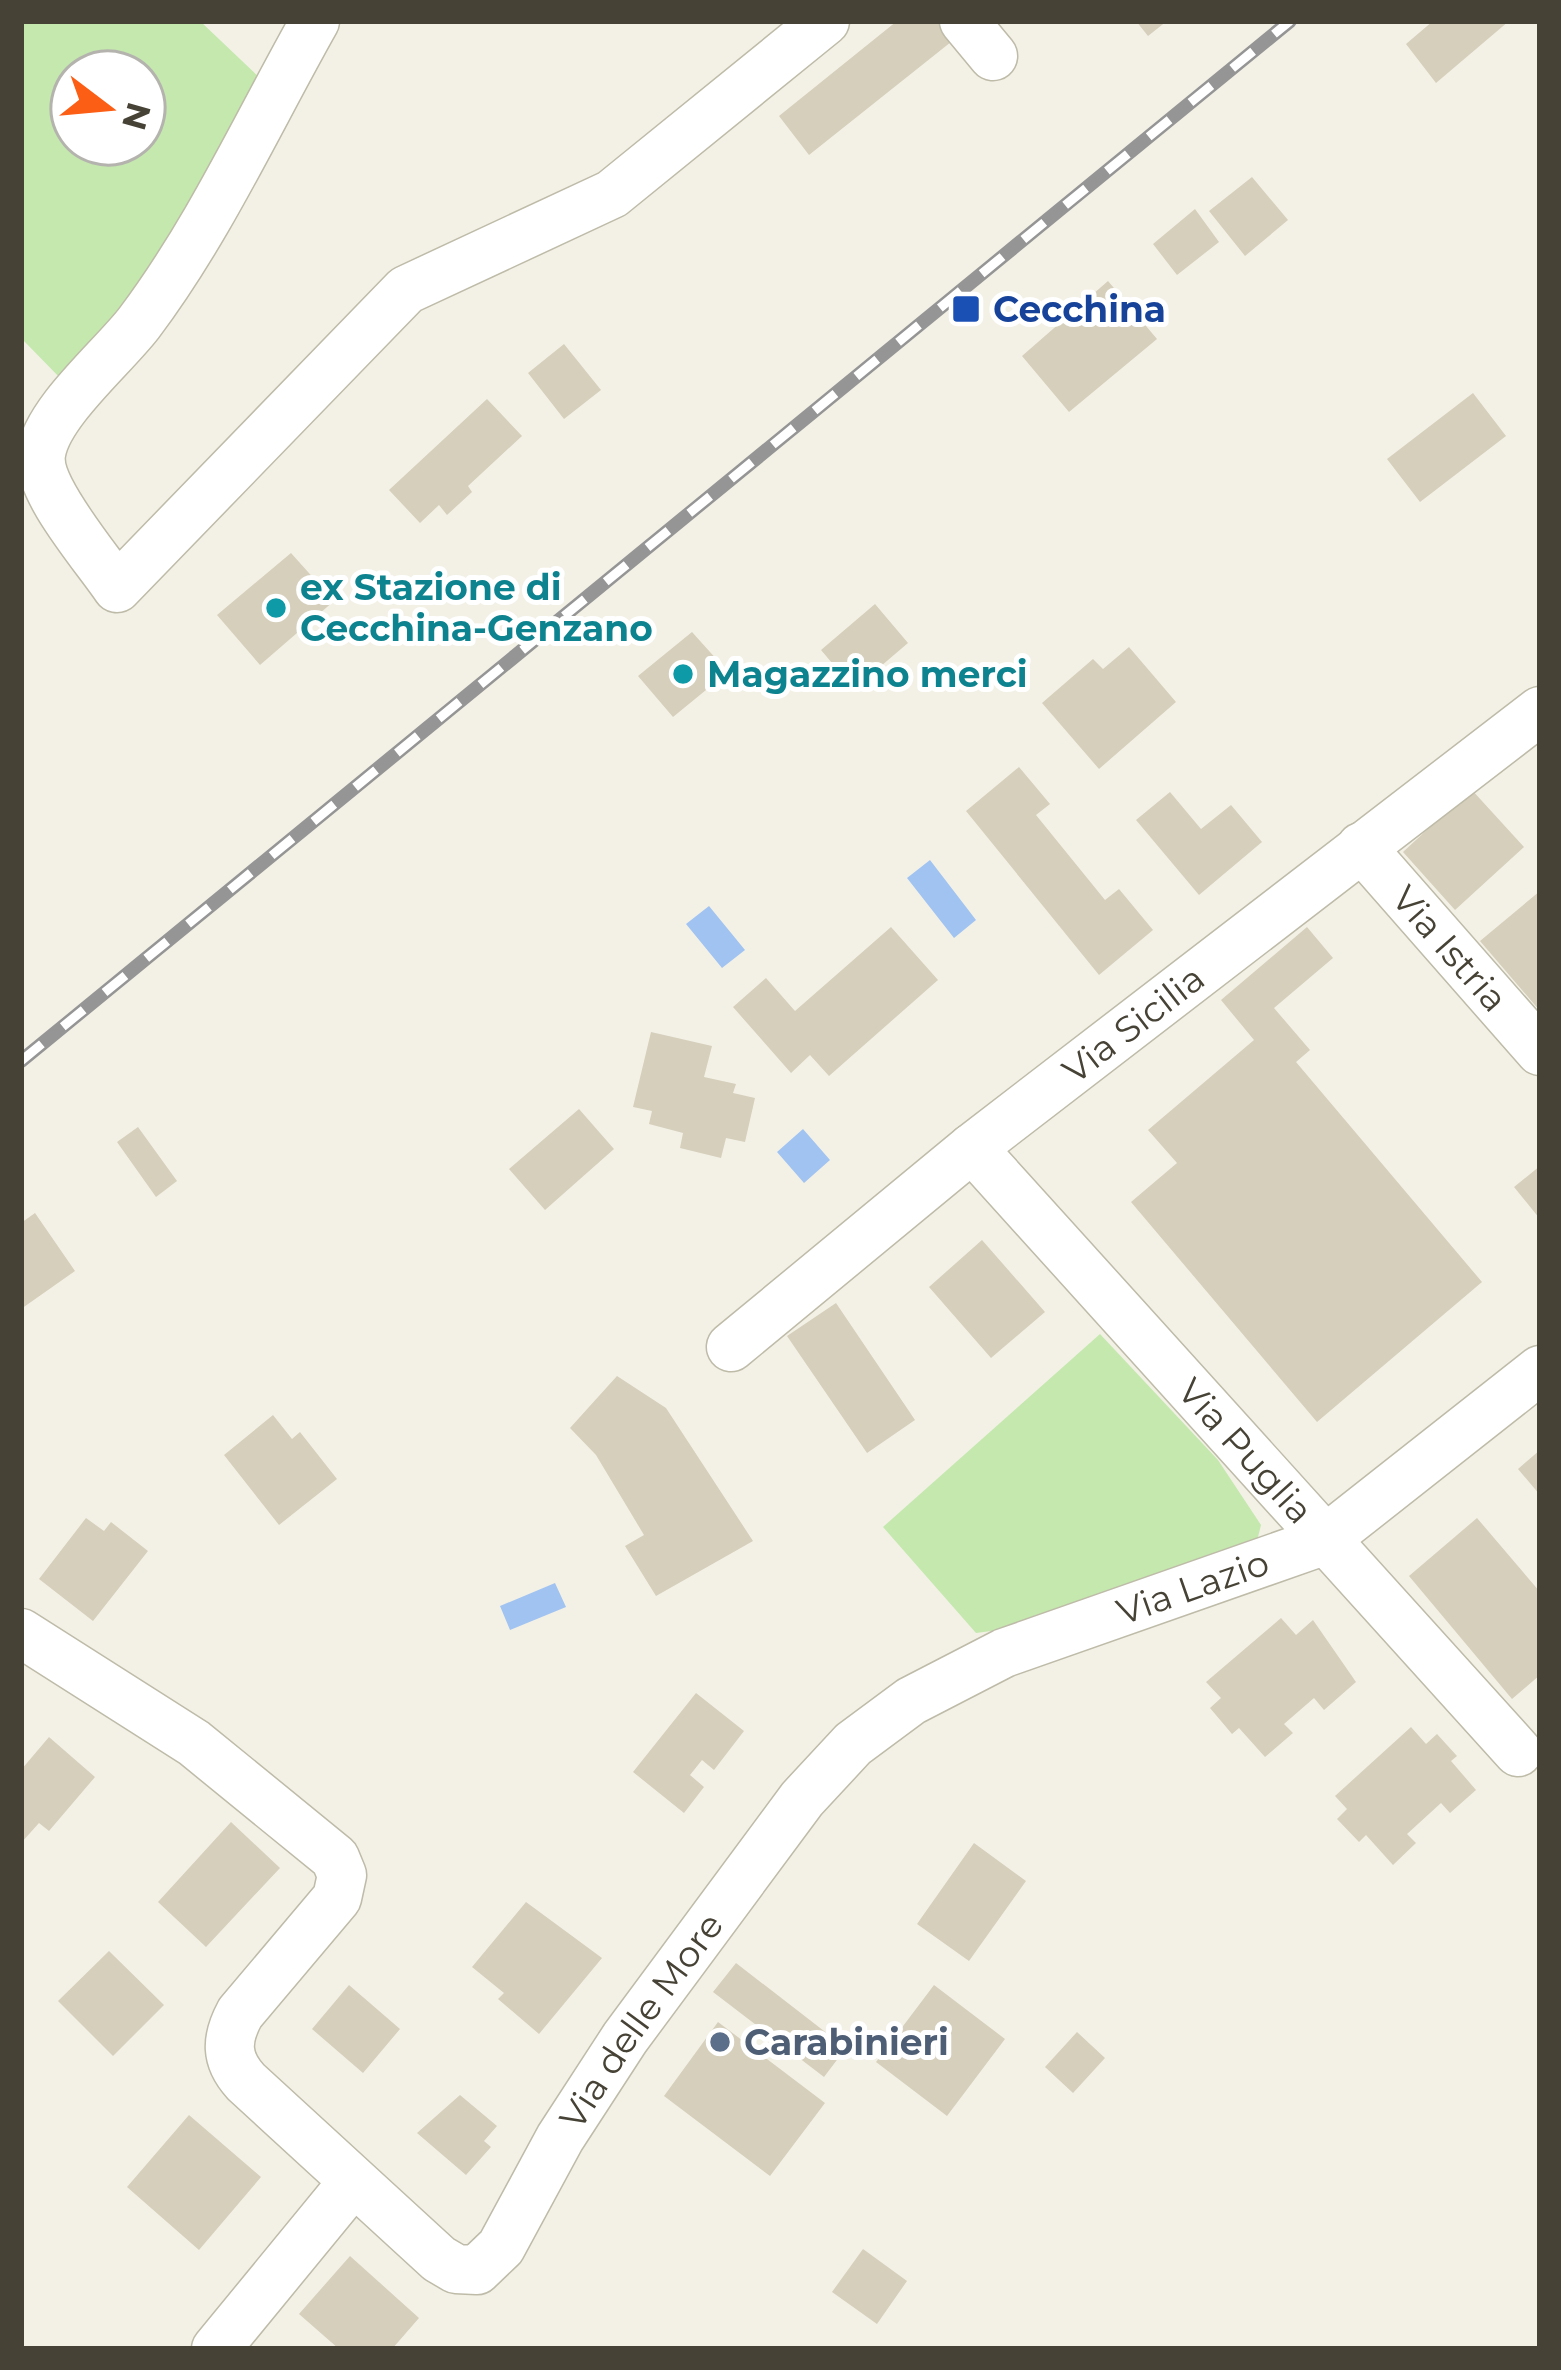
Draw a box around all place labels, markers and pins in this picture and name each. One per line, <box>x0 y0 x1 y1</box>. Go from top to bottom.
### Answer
place label: Cecchina <box>993 287 1166 331</box>
marker: Cecchina <box>950 293 982 325</box>
place label: ex Stazione di Cecchina-Genzano <box>300 565 653 650</box>
marker: ex Stazione di Cecchina-Genzano <box>263 595 289 621</box>
place label: Magazzino merci <box>707 652 1028 696</box>
marker: Magazzino merci <box>670 661 696 687</box>
place label: Carabinieri <box>744 2020 949 2064</box>
marker: Carabinieri <box>707 2029 733 2055</box>

